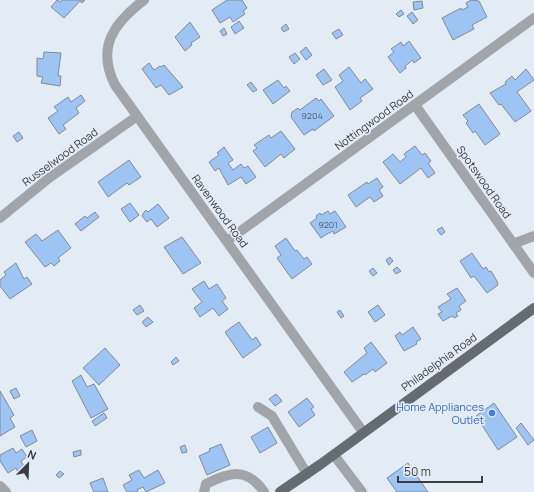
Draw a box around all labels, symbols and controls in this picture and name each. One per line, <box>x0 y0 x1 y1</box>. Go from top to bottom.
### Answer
street label: Nottingwood Road <box>331 86 416 153</box>
house number: 9204 <box>301 109 323 122</box>
street label: Russelwood Road <box>19 124 101 189</box>
street label: Spotswood Road <box>454 142 515 221</box>
street label: Ravenwood Road <box>189 171 252 250</box>
house number: 9201 <box>318 218 338 231</box>
street label: Philadelphia Road <box>398 329 479 394</box>
place label: Home Appliances Outlet <box>396 399 484 427</box>
marker: Home Appliances Outlet <box>487 408 497 418</box>
north arrow <box>8 444 48 484</box>
text: N <box>26 446 39 463</box>
scale bar <box>398 458 482 484</box>
text: 50 m <box>404 463 431 480</box>

